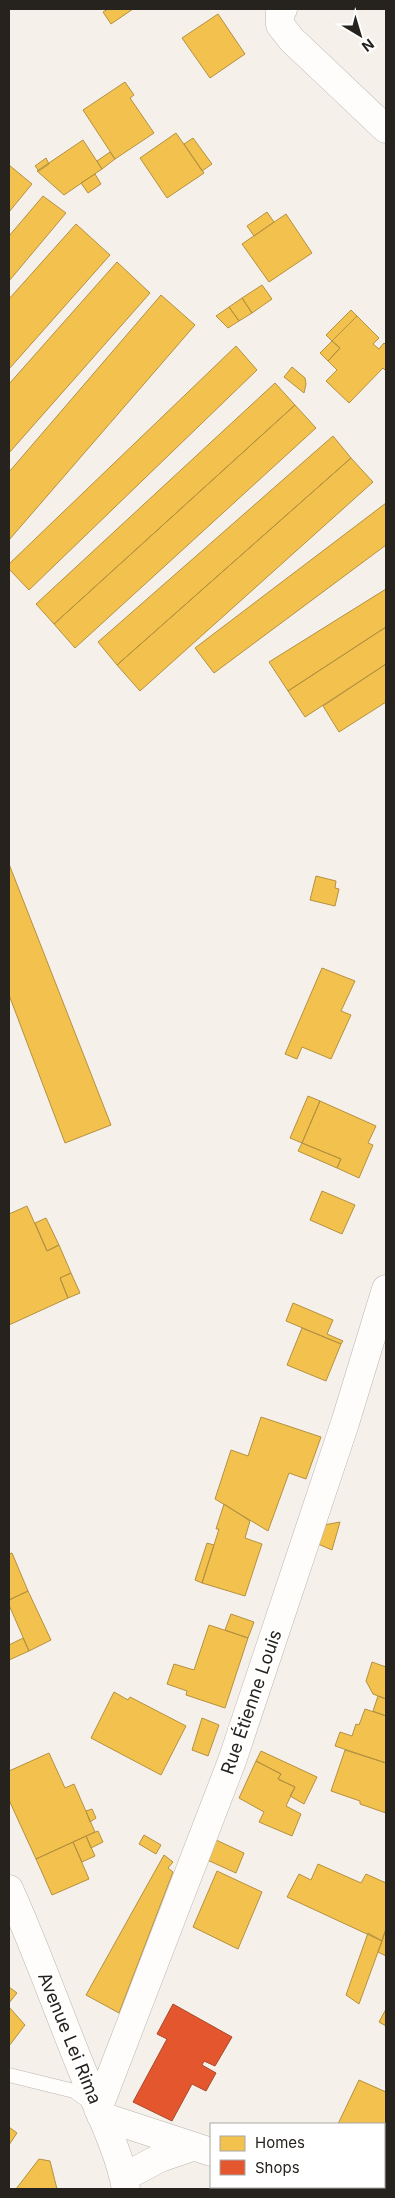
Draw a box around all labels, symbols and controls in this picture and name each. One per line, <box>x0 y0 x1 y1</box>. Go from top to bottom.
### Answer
north arrow <box>335 10 385 60</box>
text: N <box>359 36 378 56</box>
street label: Rue Étienne Louis <box>215 1627 286 1777</box>
street label: Avenue Lei Rima <box>34 1969 106 2107</box>
legend <box>210 2123 385 2188</box>
text: Homes <box>255 2133 305 2152</box>
text: Shops <box>255 2158 300 2177</box>

